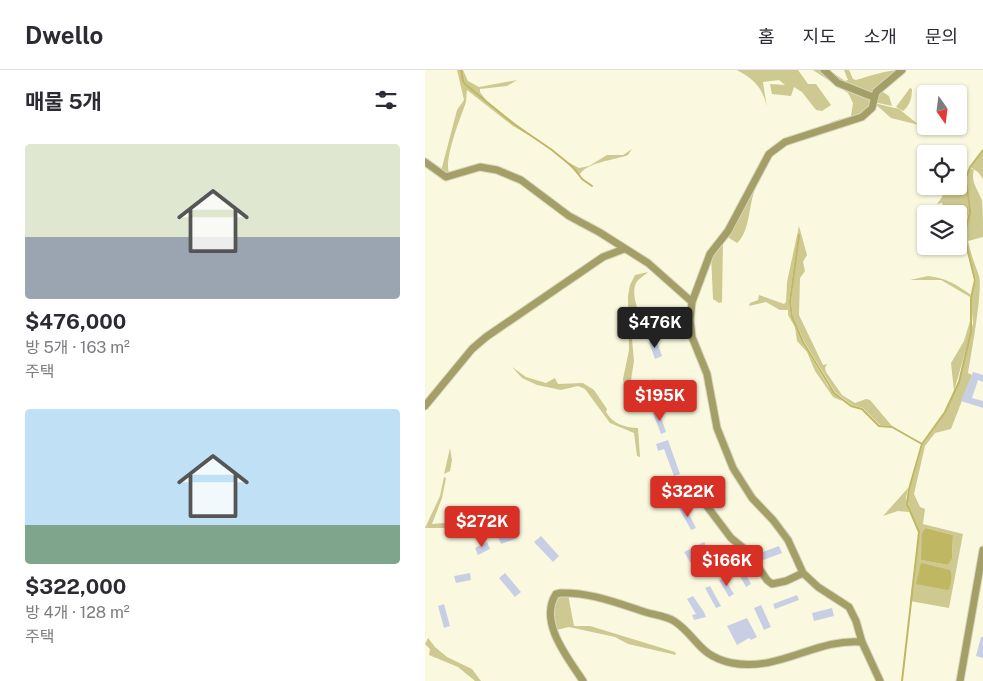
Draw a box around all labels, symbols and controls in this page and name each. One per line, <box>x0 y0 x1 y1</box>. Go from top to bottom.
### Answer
text: Dwello <box>25 21 103 49</box>
text: 홈 <box>758 26 775 47</box>
text: 지도 <box>803 26 836 47</box>
text: 소개 <box>864 26 897 47</box>
text: 문의 <box>925 26 958 47</box>
north arrow <box>917 85 967 135</box>
map controls <box>917 85 967 255</box>
icon: filters <box>372 86 400 114</box>
text: 매물 5개 <box>25 89 102 114</box>
button: locate <box>917 145 967 195</box>
icon: home <box>168 176 258 266</box>
button: layers <box>917 205 967 255</box>
pin: $476K <box>620 306 690 349</box>
text: $476,000 <box>25 309 126 334</box>
text: $476K <box>628 313 682 332</box>
text: 방 5개 · 163 m² <box>25 338 130 357</box>
text: 주택 <box>25 362 54 381</box>
pin: $195K <box>625 380 695 422</box>
text: $195K <box>635 386 685 405</box>
icon: home <box>168 441 258 531</box>
pin: $322K <box>653 476 723 518</box>
text: $322K <box>661 482 715 501</box>
pin: $272K <box>447 506 517 548</box>
text: $272K <box>456 512 508 531</box>
pin: $166K <box>692 544 762 587</box>
text: $166K <box>702 551 752 570</box>
text: $322,000 <box>25 574 126 599</box>
text: 방 4개 · 128 m² <box>25 603 130 622</box>
text: 주택 <box>25 627 54 646</box>

